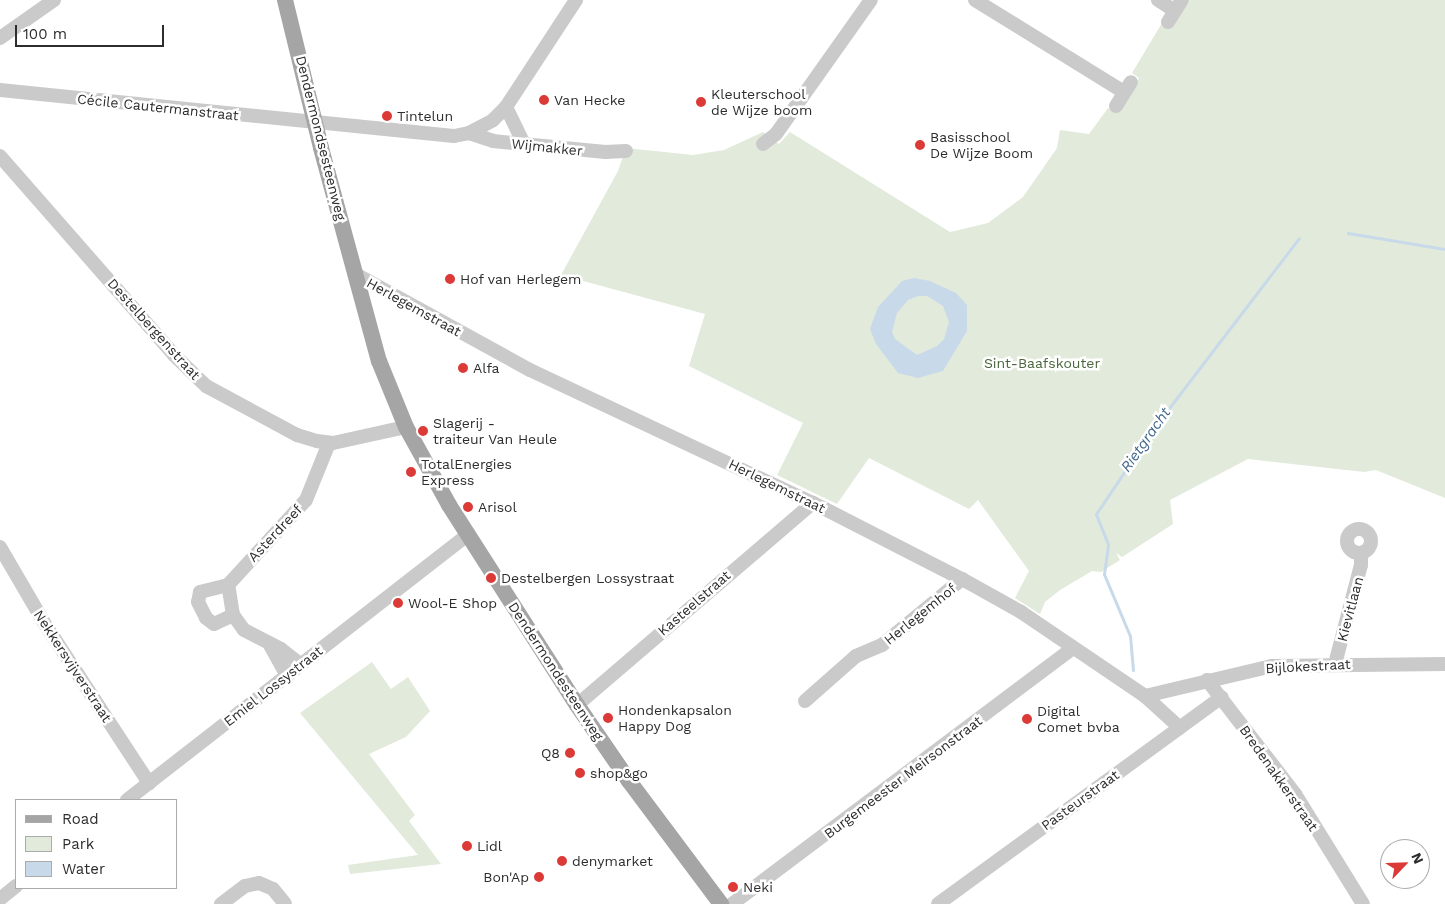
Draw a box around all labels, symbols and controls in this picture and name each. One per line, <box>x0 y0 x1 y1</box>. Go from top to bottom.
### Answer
scale bar <box>18 15 166 47</box>
text: 100 m <box>23 25 67 43</box>
street label: Dendermondsesteenweg <box>292 54 350 222</box>
place label: Kleuterschool de Wijze boom <box>711 86 813 118</box>
street label: Cécile Cautermanstraat <box>76 90 240 124</box>
place label: Van Hecke <box>554 92 625 108</box>
marker: Van Hecke <box>538 94 550 106</box>
marker: Kleuterschool de Wijze boom <box>695 96 707 108</box>
place label: Tintelun <box>397 108 453 124</box>
marker: Tintelun <box>381 110 393 122</box>
place label: Basisschool De Wijze Boom <box>930 129 1033 162</box>
street label: Wijmakker <box>511 135 583 159</box>
marker: Basisschool De Wijze Boom <box>914 139 926 151</box>
place label: Hof van Herlegem <box>460 271 582 287</box>
marker: Hof van Herlegem <box>444 273 456 285</box>
street label: Herlegemstraat <box>364 274 464 340</box>
street label: Destelbergenstraat <box>104 275 204 383</box>
park label: Sint-Baafskouter <box>984 355 1100 371</box>
place label: Alfa <box>473 360 500 376</box>
marker: Alfa <box>457 362 469 374</box>
water label: Rietgracht <box>1117 404 1175 476</box>
place label: Slagerij - traiteur Van Heule <box>433 415 558 448</box>
marker: Slagerij - traiteur Van Heule <box>417 425 429 437</box>
street label: Herlegemstraat <box>726 455 828 517</box>
place label: TotalEnergies Express <box>421 456 512 488</box>
marker: TotalEnergies Express <box>405 466 417 478</box>
place label: Arisol <box>478 499 517 515</box>
street label: Asterdreef <box>244 501 306 565</box>
marker: Arisol <box>462 501 474 513</box>
street label: Kasteelstraat <box>654 567 734 639</box>
place label: Destelbergen Lossystraat <box>501 570 674 586</box>
marker: Destelbergen Lossystraat <box>485 572 497 584</box>
street label: Kievitlaan <box>1333 575 1367 643</box>
street label: Herlegemhof <box>881 580 959 648</box>
place label: Wool-E Shop <box>408 595 497 611</box>
marker: Wool-E Shop <box>392 597 404 609</box>
street label: Dendermondesteenweg <box>505 599 607 743</box>
street label: Nekkersvijverstraat <box>30 607 116 725</box>
street label: Emiel Lossystraat <box>220 642 326 730</box>
street label: Bijlokestraat <box>1265 655 1351 677</box>
place label: Hondenkapsalon Happy Dog <box>618 702 732 734</box>
place label: Digital Comet bvba <box>1037 703 1120 736</box>
marker: Hondenkapsalon Happy Dog <box>602 712 614 724</box>
street label: Burgemeester Meirsonstraat <box>821 712 985 842</box>
marker: Digital Comet bvba <box>1021 713 1033 725</box>
street label: Bredenakkerstraat <box>1236 722 1322 834</box>
place label: Q8 <box>541 745 560 761</box>
marker: Q8 <box>564 747 576 759</box>
place label: shop&go <box>590 765 648 781</box>
street label: Pasteurstraat <box>1038 766 1122 834</box>
marker: shop&go <box>574 767 586 779</box>
legend <box>15 799 178 889</box>
text: Road <box>62 810 99 828</box>
text: Park <box>62 835 94 853</box>
place label: Lidl <box>477 838 502 854</box>
north arrow <box>1380 839 1430 889</box>
marker: Lidl <box>461 840 473 852</box>
text: N <box>1408 850 1427 866</box>
place label: denymarket <box>572 853 653 869</box>
marker: denymarket <box>556 855 568 867</box>
text: Water <box>62 860 105 878</box>
place label: Bon'Ap <box>483 869 529 885</box>
marker: Bon'Ap <box>533 871 545 883</box>
place label: Neki <box>743 879 773 895</box>
marker: Neki <box>727 881 739 893</box>

